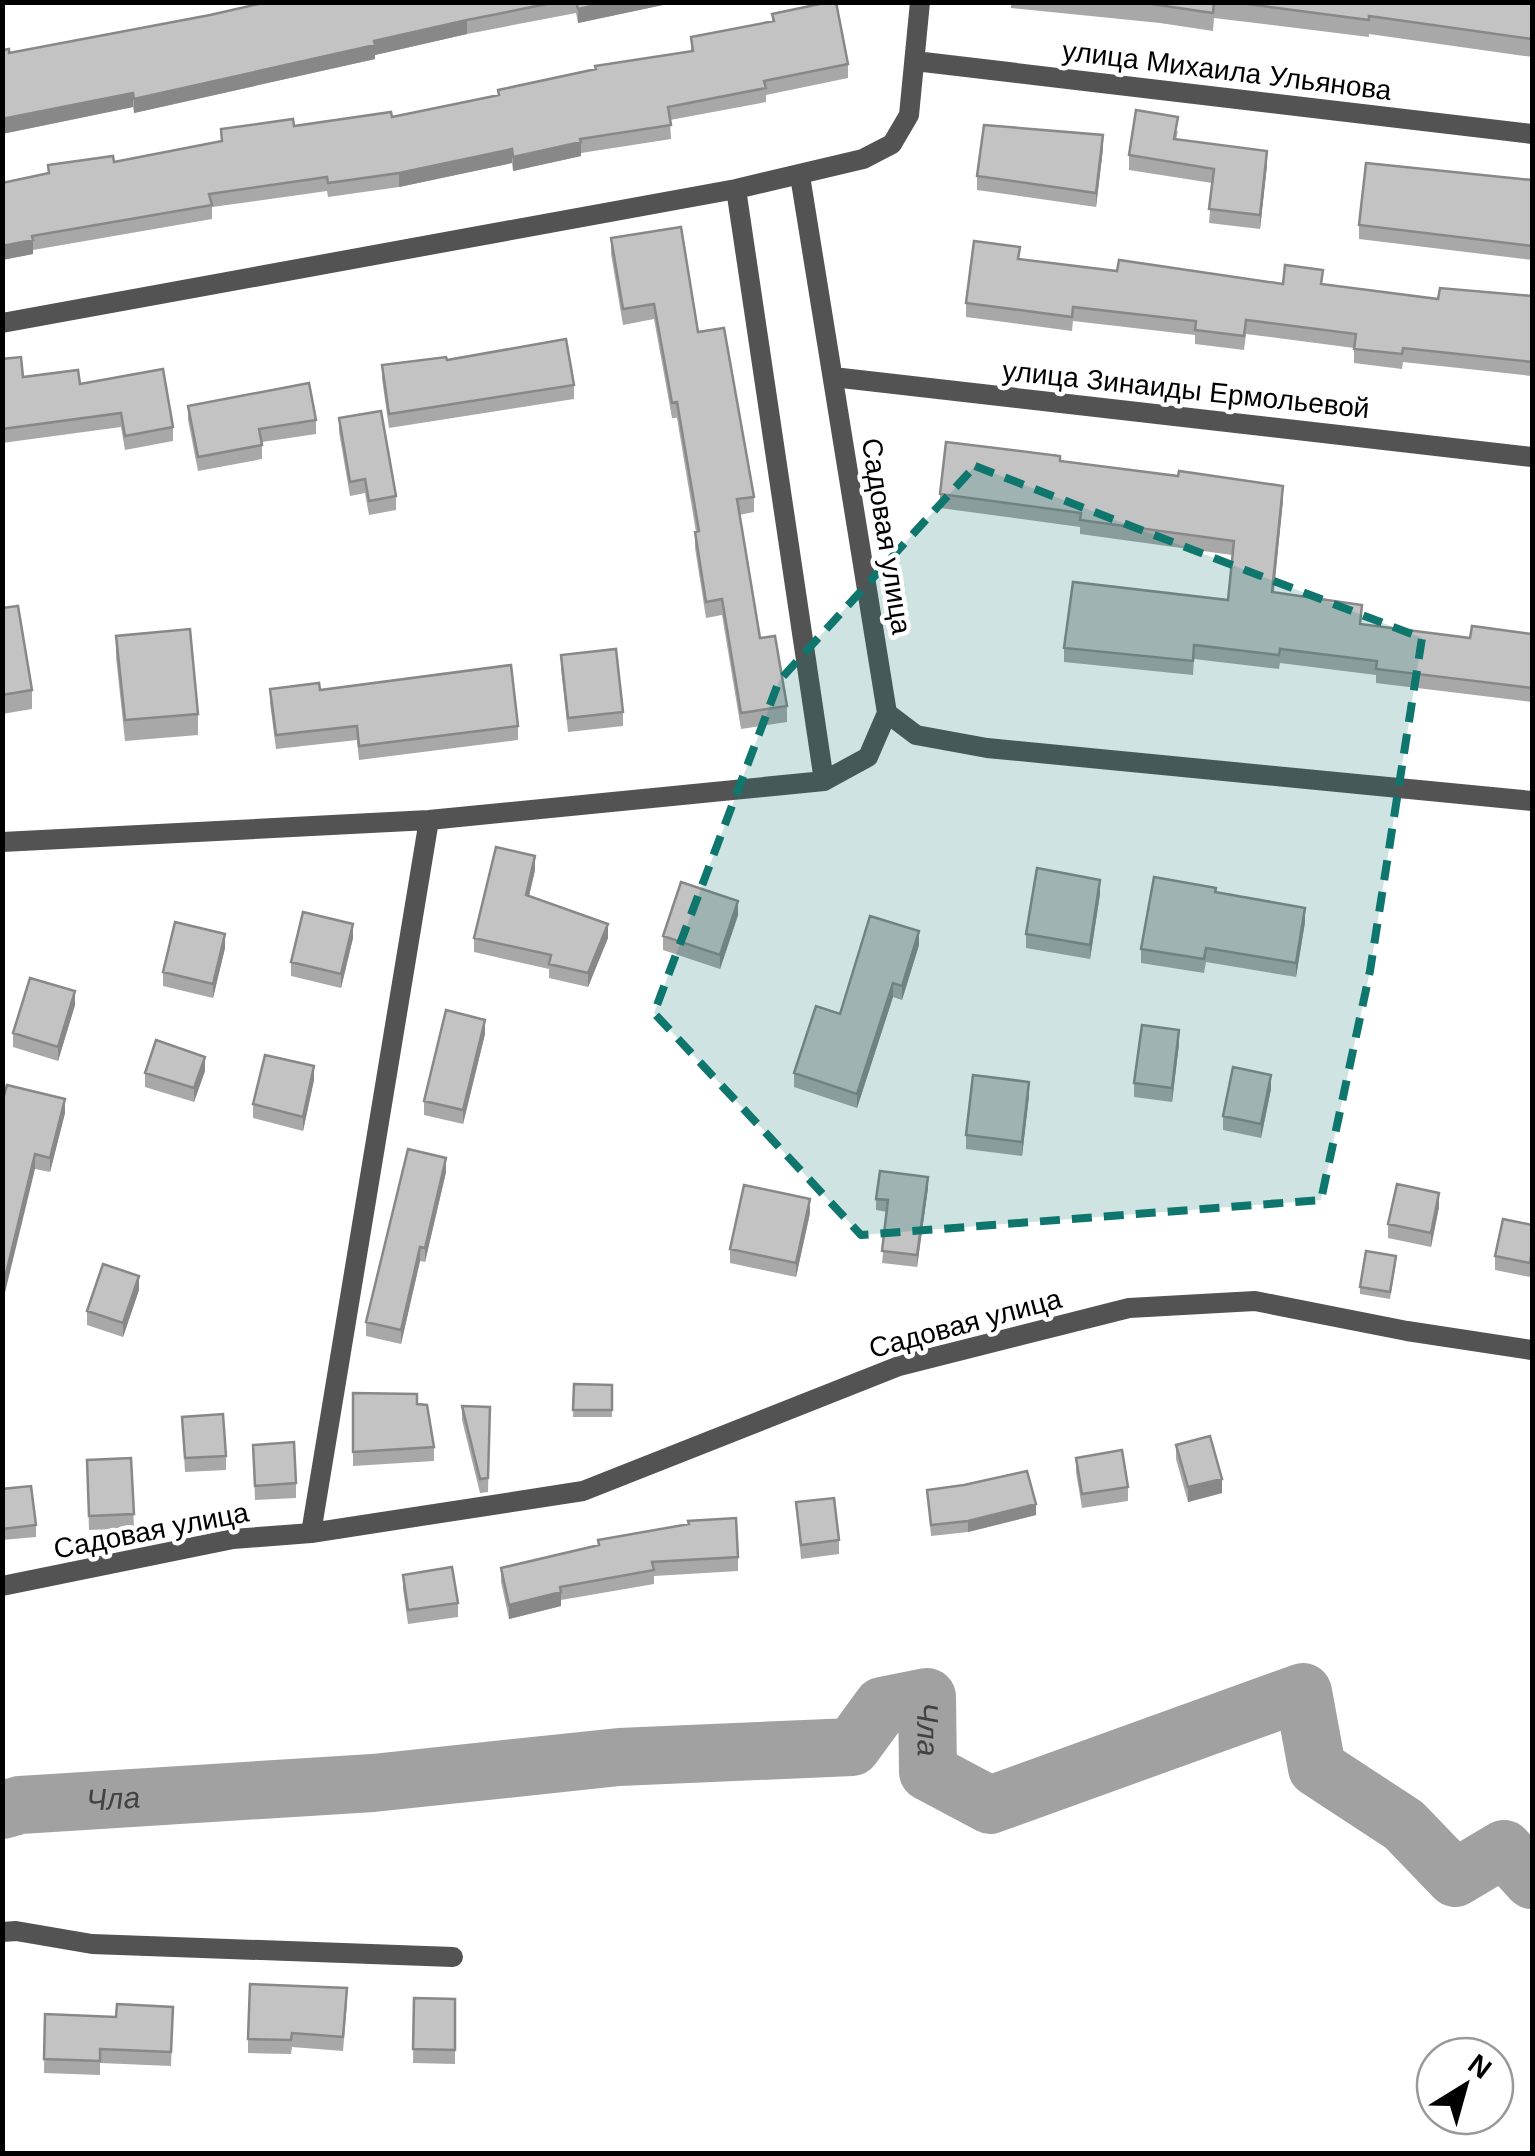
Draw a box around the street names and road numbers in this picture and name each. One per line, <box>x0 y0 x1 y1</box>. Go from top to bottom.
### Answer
street label: улица Михаила Ульянова <box>1061 35 1394 106</box>
street label: улица Зинаиды Ермольевой <box>1001 355 1371 424</box>
street label: Садовая улица <box>856 436 917 637</box>
street label: Садовая улица <box>865 1283 1065 1364</box>
street label: Садовая улица <box>51 1496 252 1565</box>

